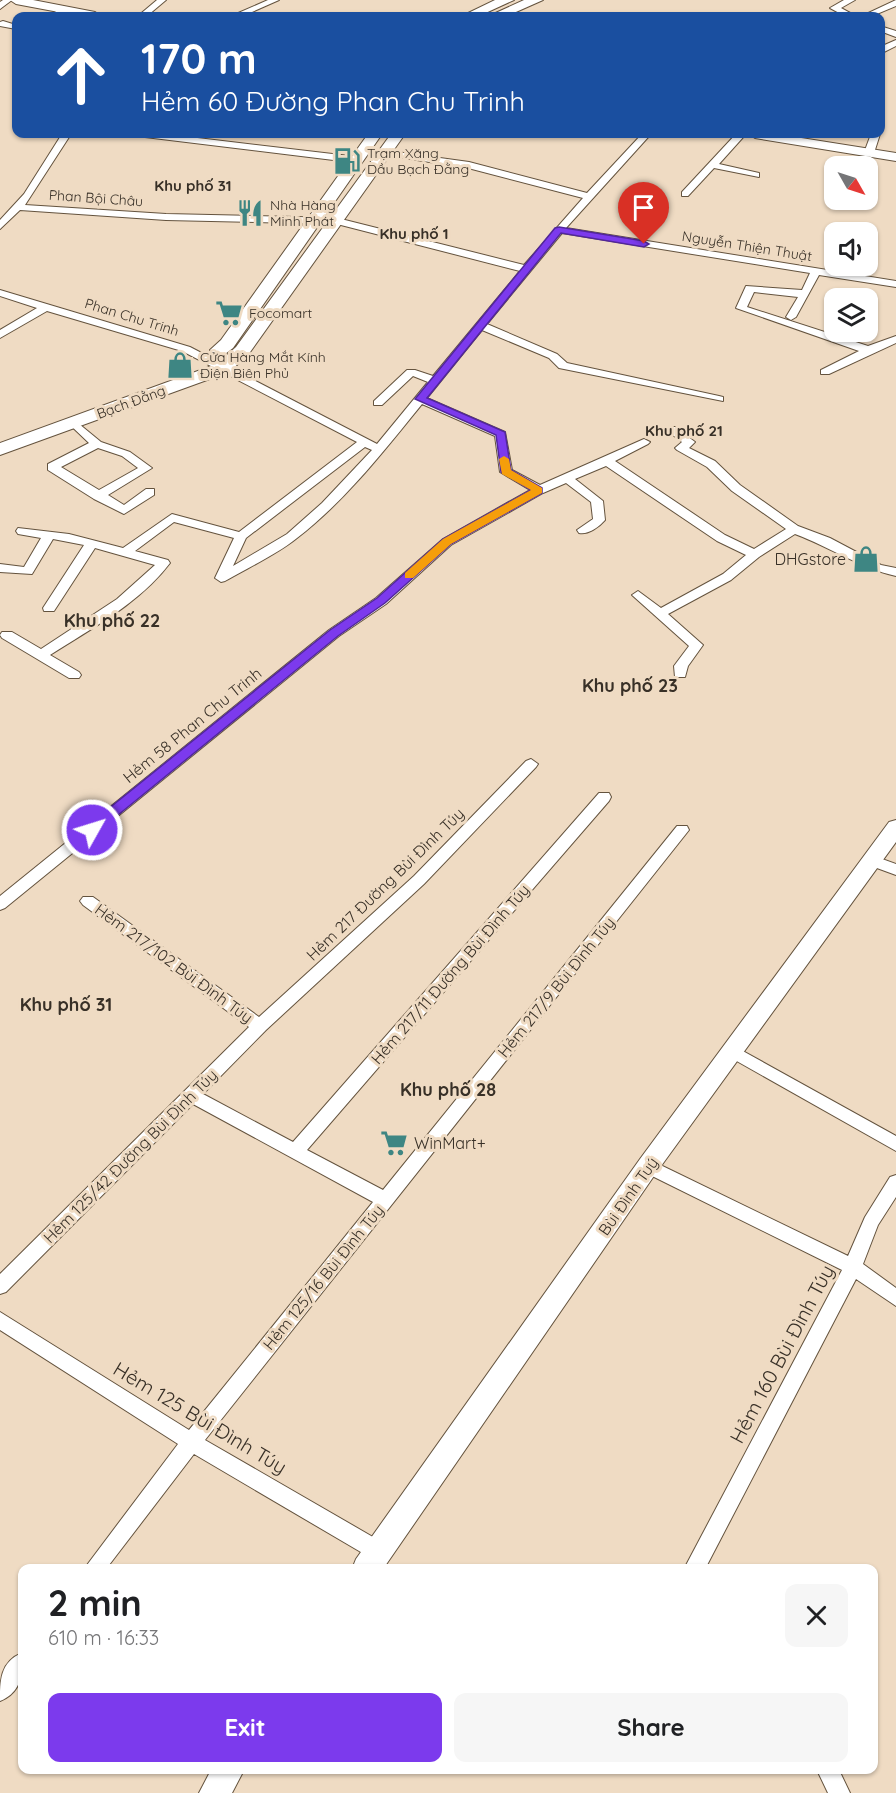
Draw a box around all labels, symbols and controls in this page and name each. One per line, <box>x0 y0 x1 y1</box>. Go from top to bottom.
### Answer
text: 170 m <box>141 32 257 85</box>
icon: ahead <box>42 36 120 114</box>
text: Hẻm 60 Đường Phan Chu Trinh <box>141 84 525 118</box>
place label: Trạm Xăng Dầu Bạch Đằng <box>367 144 469 178</box>
fuel station icon: Trạm Xăng Dầu Bạch Đằng <box>332 146 362 176</box>
north arrow <box>824 156 878 210</box>
map controls <box>824 156 878 342</box>
district label: Khu phố 31 <box>154 176 232 195</box>
pin <box>618 182 669 244</box>
street label: Phan Bội Châu <box>48 186 144 210</box>
icon: arrive <box>627 191 660 224</box>
place label: Nhà Hàng Minh Phát <box>270 196 336 230</box>
restaurant icon: Nhà Hàng Minh Phát <box>235 198 265 228</box>
button: sound <box>824 222 878 276</box>
district label: Khu phố 1 <box>379 224 449 243</box>
street label: Nguyễn Thiện Thuật <box>681 227 814 265</box>
button: layers <box>824 288 878 342</box>
street label: Phan Chu Trinh <box>83 294 181 340</box>
supermarket icon: Focomart <box>214 298 244 328</box>
place label: Focomart <box>249 304 313 322</box>
place label: Cửa Hàng Mắt Kính Điện Biên Phủ <box>200 348 326 382</box>
shop icon: Cửa Hàng Mắt Kính Điện Biên Phủ <box>165 350 195 380</box>
street label: Bạch Đằng <box>94 381 168 423</box>
district label: Khu phố 21 <box>645 421 723 440</box>
shop icon: DHGstore <box>851 544 881 574</box>
place label: DHGstore <box>774 549 846 569</box>
district label: Khu phố 22 <box>64 609 160 632</box>
street label: Hẻm 58 Phan Chu Trinh <box>119 663 265 787</box>
district label: Khu phố 23 <box>582 674 678 697</box>
position arrow <box>60 798 124 862</box>
street label: Hẻm 217 Đường Bùi Đình Túy <box>302 803 468 965</box>
street label: Hẻm 217/11 Đường Bùi Đình Túy <box>366 880 534 1068</box>
street label: Hẻm 217/102 Bùi Đình Túy <box>91 899 257 1027</box>
street label: Hẻm 217/9 Bùi Đình Túy <box>493 913 619 1061</box>
district label: Khu phố 31 <box>20 993 112 1016</box>
street label: Hẻm 125/42 Đường Bùi Đình Túy <box>39 1065 221 1247</box>
district label: Khu phố 28 <box>400 1078 496 1101</box>
supermarket icon: WinMart+ <box>379 1128 409 1158</box>
place label: WinMart+ <box>414 1133 486 1153</box>
street label: Bùi Đình Tuý <box>594 1153 662 1239</box>
street label: Hẻm 125/16 Bùi Đình Túy <box>258 1200 388 1354</box>
street label: Hẻm 160 Bùi Đình Túy <box>724 1260 839 1447</box>
street label: Hẻm 125 Bùi Đình Túy <box>109 1356 291 1479</box>
text: 2 min <box>48 1580 142 1625</box>
button: close <box>785 1584 848 1647</box>
text: 610 m · 16:33 <box>48 1625 159 1650</box>
button: Exit <box>48 1693 442 1762</box>
button: Share <box>454 1693 848 1762</box>

